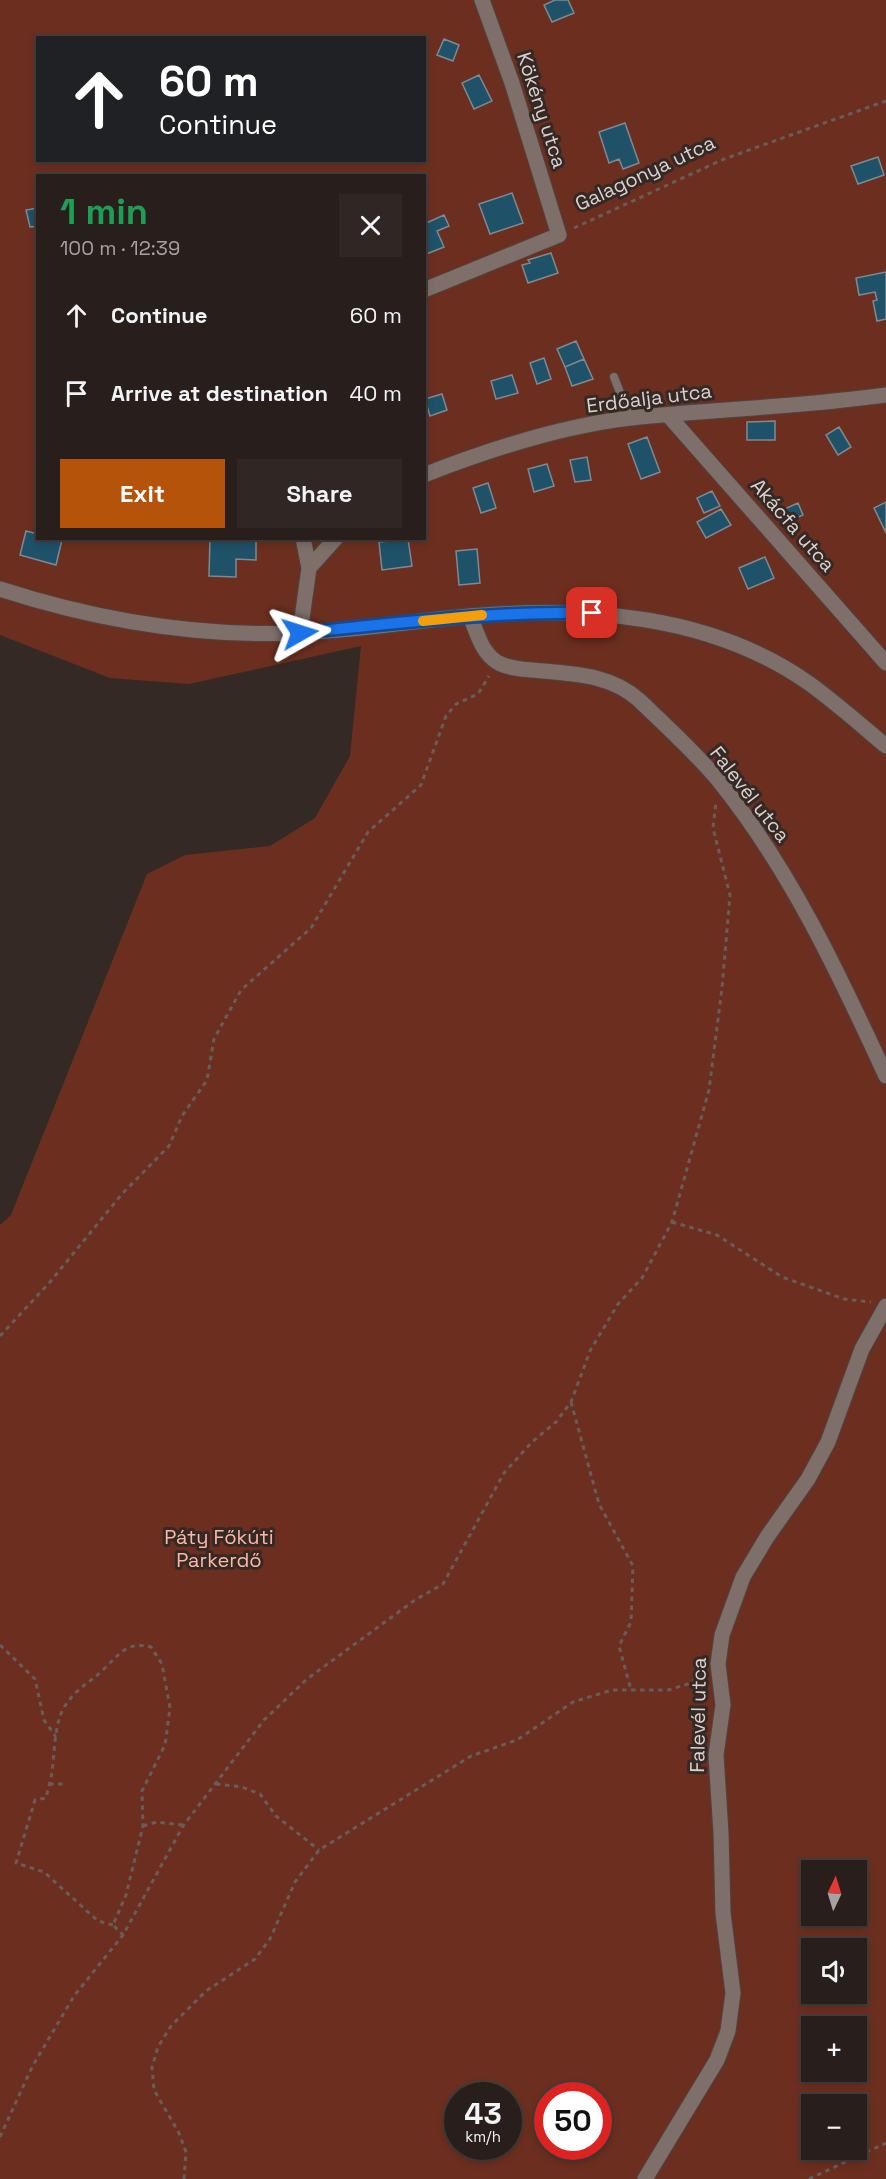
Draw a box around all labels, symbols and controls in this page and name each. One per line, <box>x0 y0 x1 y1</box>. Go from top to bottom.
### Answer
street label: Kökény utca <box>511 49 573 171</box>
text: 60 m <box>159 55 259 108</box>
icon: ahead <box>60 60 138 138</box>
text: Continue <box>159 107 277 142</box>
street label: Galagonya utca <box>571 129 719 217</box>
text: 1 min <box>60 189 148 235</box>
button: close <box>339 194 402 257</box>
text: 100 m · 12:39 <box>60 235 180 261</box>
icon: ahead <box>60 299 93 332</box>
text: Continue <box>111 301 207 329</box>
text: 60 m <box>350 301 402 329</box>
icon: arrive <box>60 377 93 410</box>
street label: Erdőalja utca <box>585 377 713 419</box>
text: Arrive at destination <box>111 379 328 407</box>
text: 40 m <box>350 379 402 407</box>
button: Exit <box>60 459 225 528</box>
button: Share <box>237 459 402 528</box>
street label: Akácfa utca <box>745 473 841 577</box>
pin <box>566 587 617 638</box>
icon: arrive <box>575 596 608 629</box>
position arrow <box>268 601 332 665</box>
street label: Falevél utca <box>704 741 796 847</box>
park label: Páty Főkúti Parkerdő <box>164 1524 274 1573</box>
street label: Falevél utca <box>684 1657 712 1773</box>
north arrow <box>801 1860 867 1926</box>
map controls <box>801 1860 867 2160</box>
button: sound <box>801 1938 867 2004</box>
button: + <box>801 2016 867 2082</box>
speed limit sign: 50 <box>534 2082 612 2160</box>
text: 43 <box>464 2094 502 2133</box>
button: − <box>801 2094 867 2160</box>
text: km/h <box>465 2127 501 2146</box>

